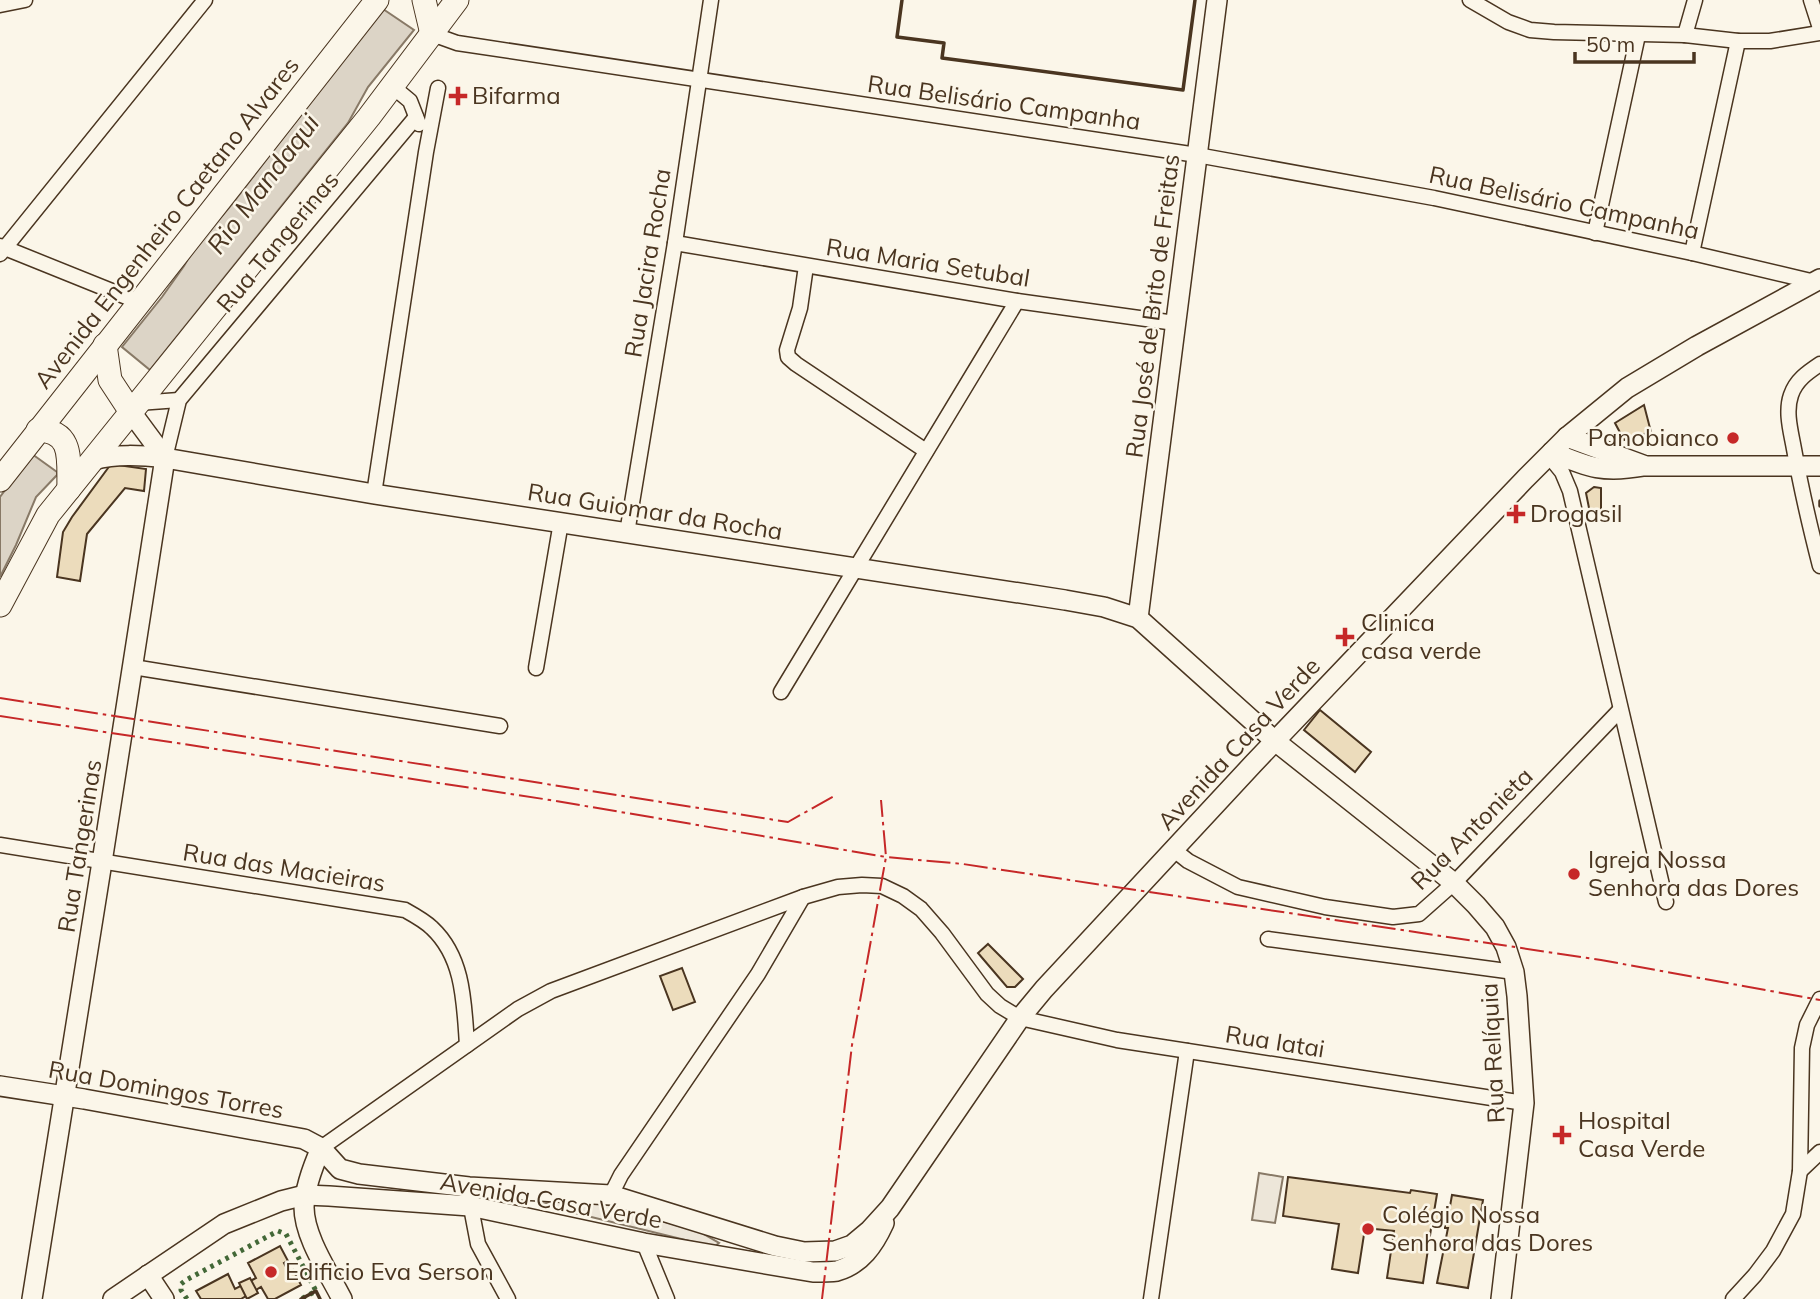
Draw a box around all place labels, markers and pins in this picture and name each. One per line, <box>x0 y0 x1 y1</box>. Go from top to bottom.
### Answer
place label: Bifarma <box>472 80 561 110</box>
marker: Bifarma <box>450 88 466 104</box>
place label: Panobianco <box>1588 422 1719 452</box>
marker: Panobianco <box>1725 430 1741 446</box>
place label: Drogasil <box>1530 498 1622 528</box>
marker: Drogasil <box>1508 506 1524 522</box>
place label: Clinica casa verde <box>1361 607 1481 665</box>
marker: Clinica casa verde <box>1335 627 1355 647</box>
place label: Igreja Nossa Senhora das Dores <box>1588 844 1799 902</box>
marker: Igreja Nossa Senhora das Dores <box>1566 866 1582 882</box>
place label: Hospital Casa Verde <box>1578 1105 1705 1163</box>
marker: Hospital Casa Verde <box>1552 1125 1572 1145</box>
place label: Colégio Nossa Senhora das Dores <box>1382 1199 1593 1257</box>
marker: Colégio Nossa Senhora das Dores <box>1360 1221 1376 1237</box>
place label: Edificio Eva Serson <box>285 1256 494 1286</box>
marker: Edificio Eva Serson <box>263 1264 279 1280</box>

